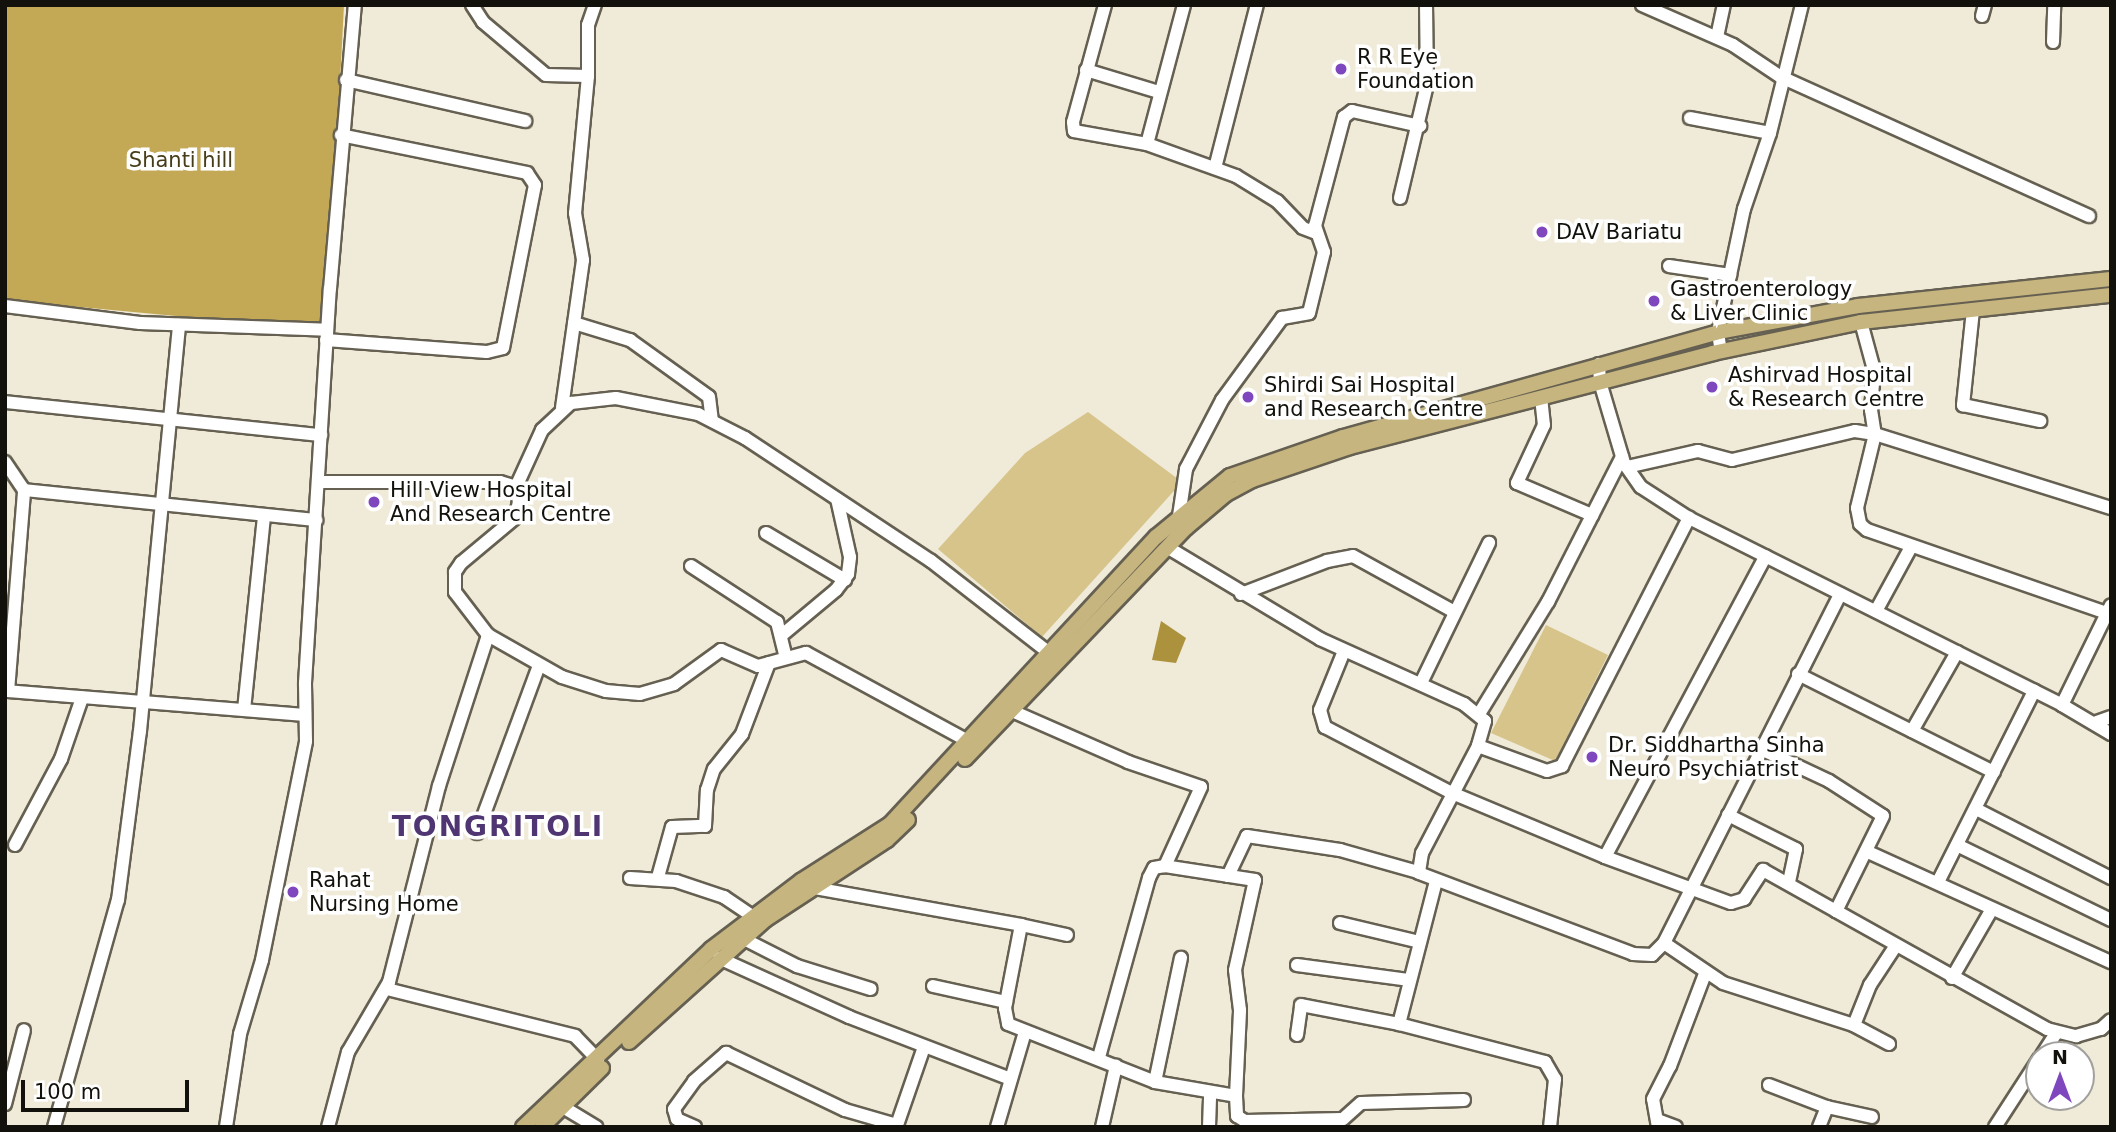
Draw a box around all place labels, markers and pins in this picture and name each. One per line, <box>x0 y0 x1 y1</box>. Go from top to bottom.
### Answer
place label: R R Eye Foundation <box>1357 44 1474 94</box>
marker: R R Eye Foundation <box>1331 59 1351 79</box>
place label: DAV Bariatu <box>1556 219 1682 245</box>
marker: DAV Bariatu <box>1534 224 1550 240</box>
place label: Gastroenterology & Liver Clinic <box>1670 276 1852 326</box>
marker: Gastroenterology & Liver Clinic <box>1644 291 1664 311</box>
place label: Ashirvad Hospital & Research Centre <box>1728 362 1924 412</box>
place label: Shirdi Sai Hospital and Research Centre <box>1264 372 1483 422</box>
marker: Ashirvad Hospital & Research Centre <box>1702 377 1722 397</box>
marker: Shirdi Sai Hospital and Research Centre <box>1238 387 1258 407</box>
place label: Hill View Hospital And Research Centre <box>390 477 611 527</box>
marker: Hill View Hospital And Research Centre <box>364 492 384 512</box>
place label: Dr. Siddhartha Sinha Neuro Psychiatrist <box>1608 732 1825 782</box>
marker: Dr. Siddhartha Sinha Neuro Psychiatrist <box>1582 747 1602 767</box>
place label: Rahat Nursing Home <box>309 867 459 917</box>
marker: Rahat Nursing Home <box>283 882 303 902</box>

